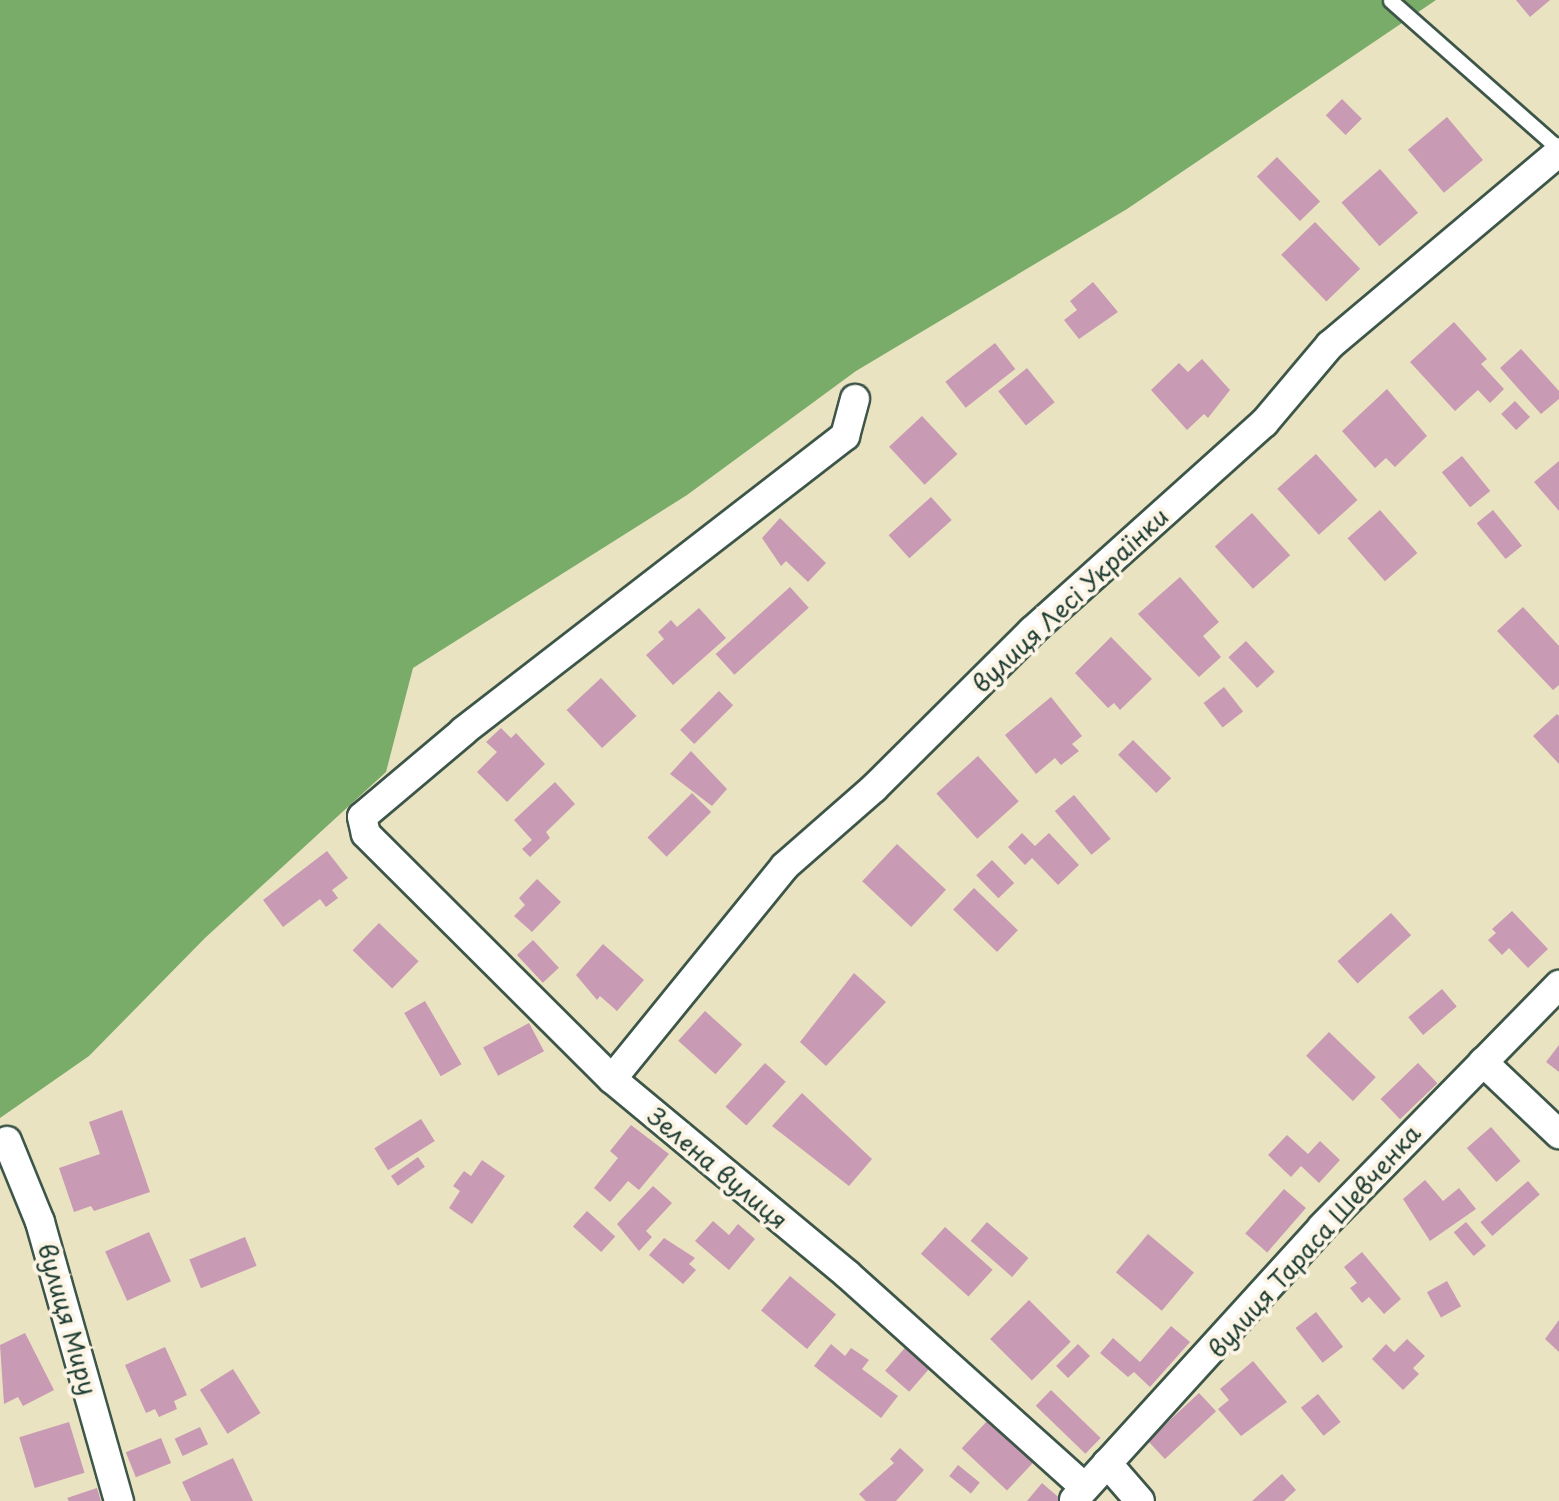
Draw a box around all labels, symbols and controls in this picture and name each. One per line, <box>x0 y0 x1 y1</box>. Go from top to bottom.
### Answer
street label: вулиця Лесі Українки <box>965 501 1175 699</box>
street label: Зелена вулиця <box>642 1101 794 1235</box>
street label: вулиця Тараса Шевченка <box>1201 1118 1427 1364</box>
street label: вулиця Миру <box>33 1240 103 1398</box>

